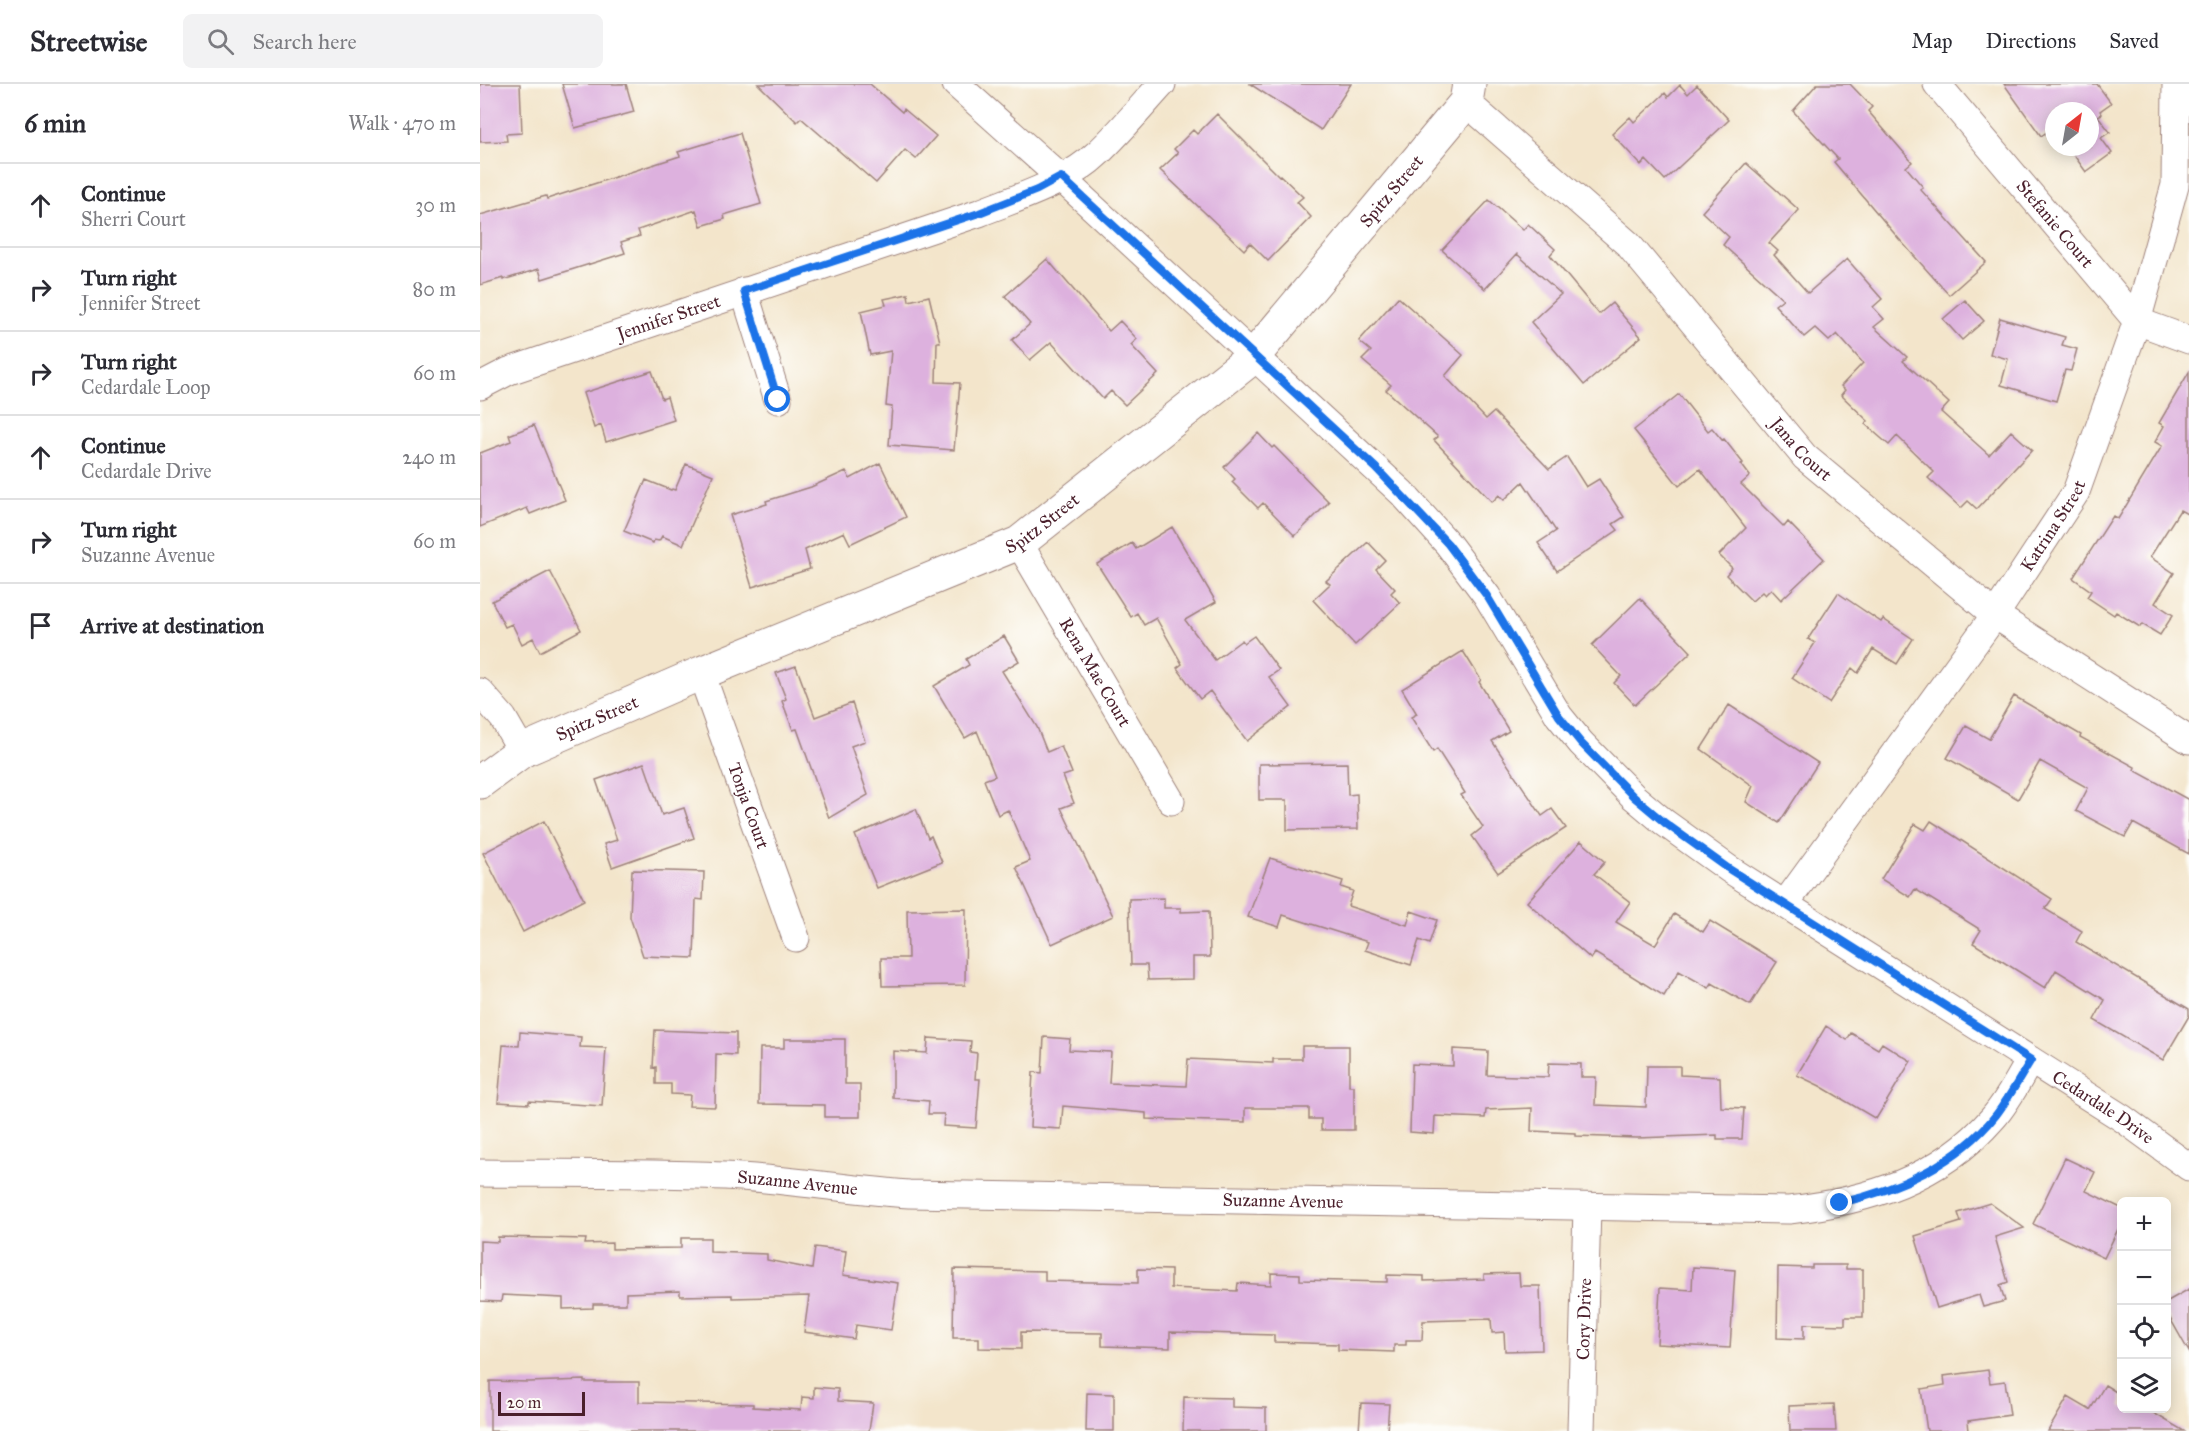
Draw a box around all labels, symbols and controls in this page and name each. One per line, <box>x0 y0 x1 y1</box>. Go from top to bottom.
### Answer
search box <box>183 14 603 68</box>
text: Streetwise <box>30 24 147 59</box>
icon: search <box>204 25 237 58</box>
text: Search here <box>252 28 357 55</box>
text: Map <box>1912 28 1953 54</box>
text: Directions <box>1986 28 2076 54</box>
text: Saved <box>2109 28 2159 54</box>
north arrow <box>2045 102 2099 156</box>
text: 6 min <box>24 107 86 139</box>
text: Walk · 470 m <box>348 111 456 135</box>
street label: Spitz Street <box>1355 150 1428 232</box>
street label: Stefanie Court <box>2012 175 2099 273</box>
text: Continue <box>81 180 166 207</box>
icon: ahead <box>24 189 57 222</box>
text: 30 m <box>415 193 456 217</box>
text: Sherri Court <box>81 207 186 231</box>
text: Turn right <box>81 264 177 291</box>
icon: right <box>24 273 57 306</box>
text: 80 m <box>413 277 456 301</box>
street label: Jennifer Street <box>612 290 724 347</box>
text: Jennifer Street <box>81 291 201 315</box>
text: Turn right <box>81 348 177 375</box>
icon: right <box>24 357 57 390</box>
text: 60 m <box>413 361 456 385</box>
text: Cedardale Loop <box>81 375 211 399</box>
route start <box>764 386 790 412</box>
street label: Jana Court <box>1764 411 1837 486</box>
text: Continue <box>81 432 166 459</box>
icon: ahead <box>24 441 57 474</box>
text: 240 m <box>402 445 456 469</box>
text: Cedardale Drive <box>81 459 212 483</box>
street label: Katrina Street <box>2016 477 2091 576</box>
street label: Spitz Street <box>1002 488 1084 558</box>
text: Turn right <box>81 516 177 543</box>
icon: right <box>24 525 57 558</box>
text: 60 m <box>413 529 456 553</box>
text: Suzanne Avenue <box>81 543 215 567</box>
icon: arrive <box>24 609 57 642</box>
text: Arrive at destination <box>81 612 264 639</box>
street label: Rena Mae Court <box>1054 614 1136 731</box>
street label: Spitz Street <box>552 690 642 746</box>
street label: Tonja Court <box>723 760 774 852</box>
street label: Cedardale Drive <box>2048 1066 2158 1149</box>
street label: Suzanne Avenue <box>737 1166 859 1200</box>
street label: Suzanne Avenue <box>1222 1189 1344 1213</box>
route end <box>1826 1189 1852 1215</box>
map controls <box>2117 1197 2171 1413</box>
button: + <box>2117 1197 2171 1251</box>
button: − <box>2117 1251 2171 1305</box>
street label: Cory Drive <box>1572 1278 1596 1360</box>
button: locate <box>2117 1305 2171 1359</box>
button: layers <box>2117 1359 2171 1413</box>
scale bar <box>498 1389 585 1416</box>
text: 20 m <box>507 1393 541 1412</box>

